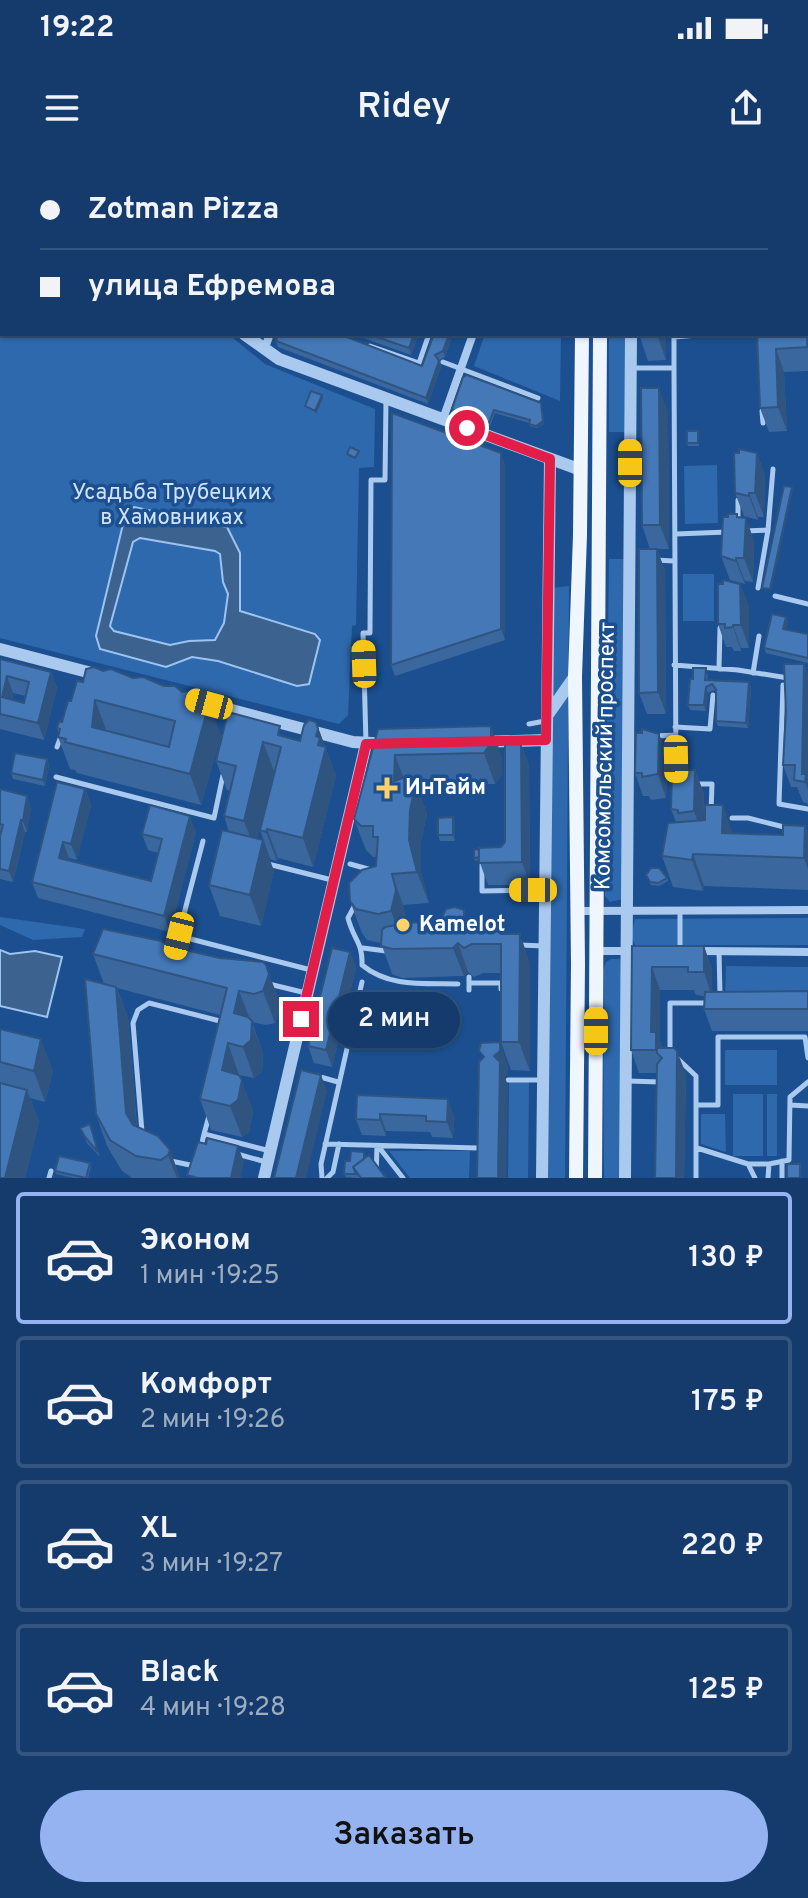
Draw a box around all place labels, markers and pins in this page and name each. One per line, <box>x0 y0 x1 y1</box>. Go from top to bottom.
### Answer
place label: ИнТайм <box>405 775 486 802</box>
marker: ИнТайм <box>376 777 398 799</box>
place label: Kamelot <box>419 912 505 939</box>
marker: Kamelot <box>394 916 412 934</box>

